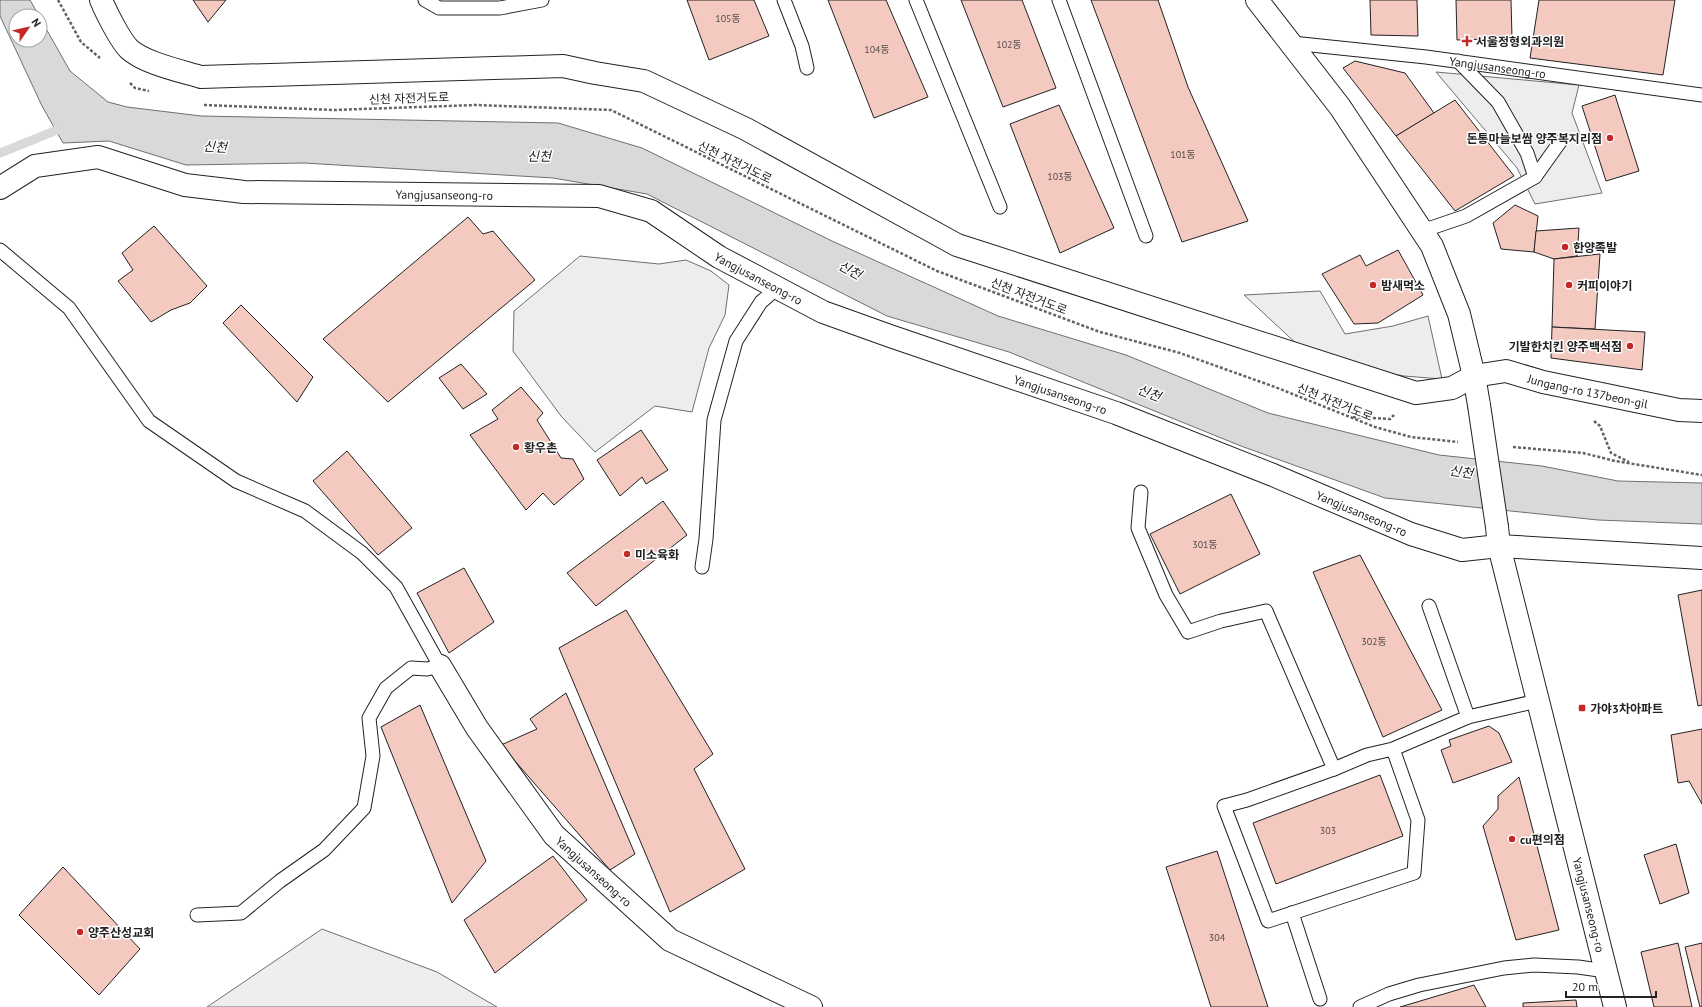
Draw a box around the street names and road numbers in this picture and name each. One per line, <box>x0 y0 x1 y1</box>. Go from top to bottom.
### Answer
street label: Yangjusanseong-ro <box>1448 53 1547 81</box>
street label: 신천 자전거도로 <box>369 89 449 107</box>
street label: 신천 자전거도로 <box>696 138 774 186</box>
street label: Yangjusanseong-ro <box>395 186 493 202</box>
street label: Yangjusanseong-ro <box>712 249 805 307</box>
street label: 신천 자전거도로 <box>989 275 1069 317</box>
street label: Jungang-ro 137beon-gil <box>1525 370 1650 411</box>
street label: Yangjusanseong-ro <box>1012 371 1109 417</box>
street label: 신천 자전거도로 <box>1295 380 1375 424</box>
street label: Yangjusanseong-ro <box>1314 487 1410 539</box>
street label: Yangjusanseong-ro <box>553 833 635 909</box>
street label: Yangjusanseong-ro <box>1570 856 1608 954</box>

